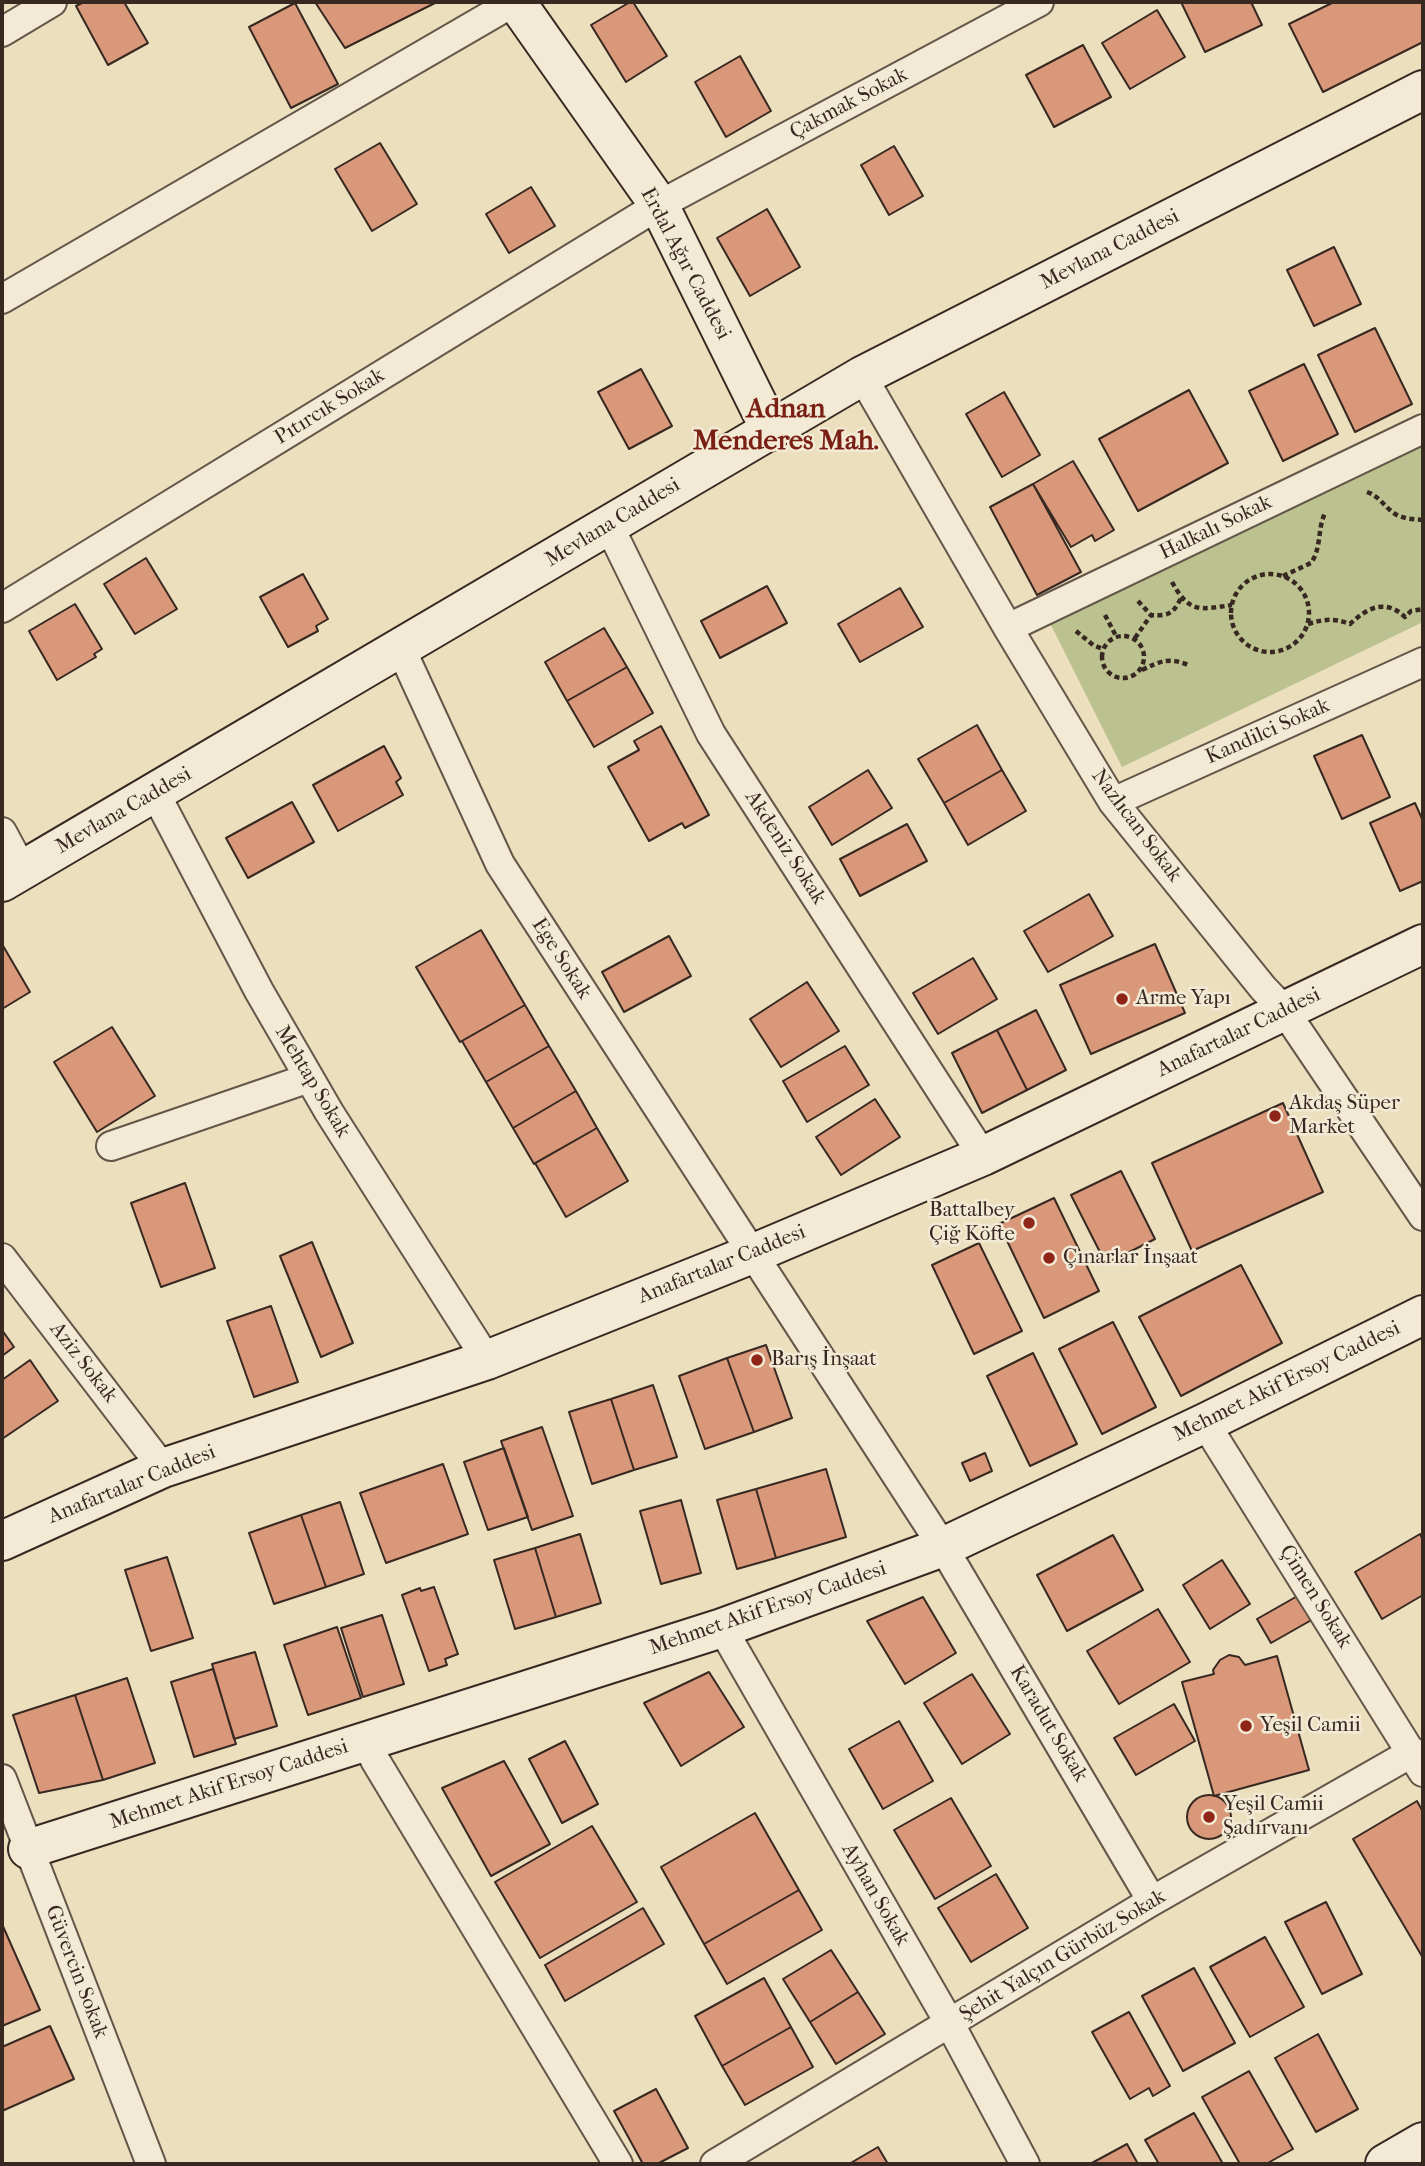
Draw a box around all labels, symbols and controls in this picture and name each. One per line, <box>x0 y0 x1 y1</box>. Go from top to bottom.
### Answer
street label: Çakmak Sokak <box>786 62 912 146</box>
street label: Erdal Ağır Caddesi <box>634 184 736 344</box>
street label: Mevlana Caddesi <box>1036 204 1184 296</box>
street label: Pıtırcık Sokak <box>270 363 390 451</box>
district label: Adnan Menderes Mah. <box>693 393 879 459</box>
street label: Mevlana Caddesi <box>541 473 685 573</box>
street label: Halkalı Sokak <box>1156 490 1276 566</box>
street label: Kandilci Sokak <box>1202 693 1334 771</box>
street label: Mevlana Caddesi <box>52 762 196 860</box>
street label: Nazlıcan Sokak <box>1085 765 1187 887</box>
street label: Akdeniz Sokak <box>739 786 831 910</box>
street label: Ege Sokak <box>525 914 597 1004</box>
street label: Anafartalar Caddesi <box>1153 983 1325 1083</box>
place label: Arme Yapı <box>1136 986 1231 1012</box>
marker: Arme Yapı <box>1114 991 1130 1007</box>
street label: Mehtap Sokak <box>269 1021 355 1143</box>
place label: Akdaş Süper Market <box>1289 1091 1400 1141</box>
marker: Akdaş Süper Market <box>1267 1108 1283 1124</box>
place label: Battalbey Çiğ Köfte <box>929 1198 1015 1248</box>
marker: Battalbey Çiğ Köfte <box>1021 1215 1037 1231</box>
street label: Anafartalar Caddesi <box>635 1220 809 1310</box>
place label: Çınarlar İnşaat <box>1063 1245 1198 1271</box>
marker: Çınarlar İnşaat <box>1041 1250 1057 1266</box>
street label: Mehmet Akif Ersoy Caddesi <box>1170 1316 1404 1448</box>
street label: Aziz Sokak <box>44 1318 122 1408</box>
place label: Barış İnşaat <box>771 1347 877 1373</box>
marker: Barış İnşaat <box>749 1352 765 1368</box>
street label: Anafartalar Caddesi <box>45 1440 219 1530</box>
street label: Çimen Sokak <box>1273 1541 1357 1653</box>
street label: Mehmet Akif Ersoy Caddesi <box>646 1557 890 1661</box>
street label: Karadut Sokak <box>1003 1661 1093 1787</box>
place label: Yeşil Camii <box>1260 1713 1361 1739</box>
marker: Yeşil Camii <box>1238 1718 1254 1734</box>
street label: Mehmet Akif Ersoy Caddesi <box>107 1735 351 1835</box>
place label: Yeşil Camii Şadırvanı <box>1223 1792 1324 1842</box>
marker: Yeşil Camii Şadırvanı <box>1201 1809 1217 1825</box>
street label: Ayhan Sokak <box>835 1839 915 1951</box>
street label: Şehit Yalçın Gürbüz Sokak <box>955 1884 1171 2028</box>
street label: Güvercin Sokak <box>39 1902 113 2042</box>

